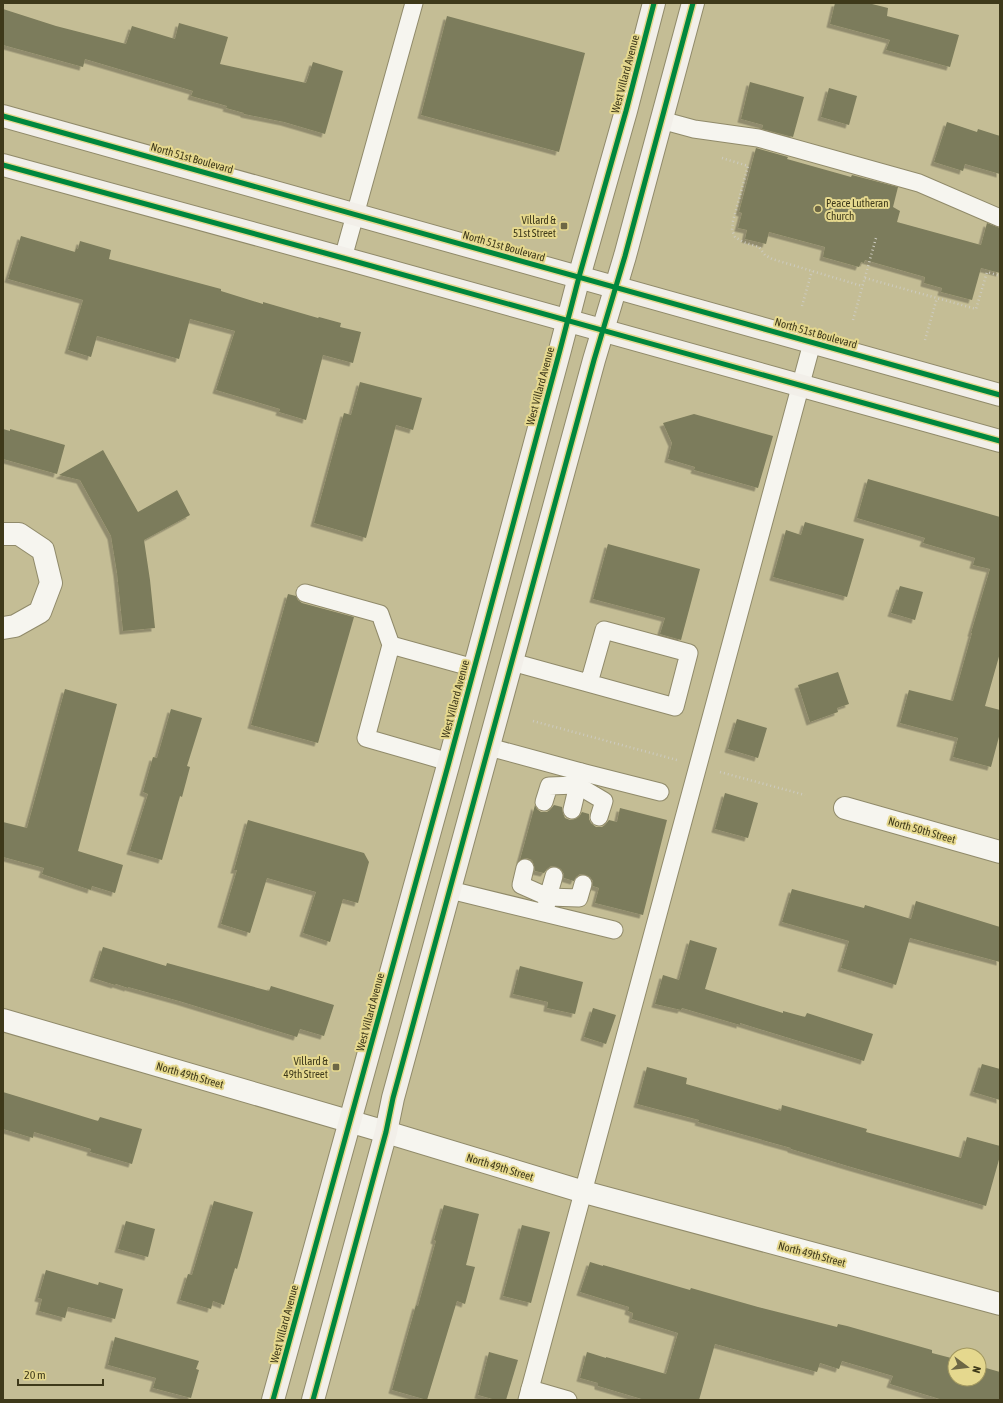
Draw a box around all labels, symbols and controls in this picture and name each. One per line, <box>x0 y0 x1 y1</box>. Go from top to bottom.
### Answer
street label: West Villard Avenue <box>609 34 641 114</box>
street label: North 51st Boulevard <box>149 141 235 175</box>
place label: Peace Lutheran Church <box>826 197 889 222</box>
marker: Peace Lutheran Church <box>813 204 823 214</box>
place label: Villard & 51st Street <box>513 214 556 239</box>
marker: Villard & 51st Street <box>559 221 569 231</box>
street label: North 51st Boulevard <box>461 229 547 263</box>
street label: North 51st Boulevard <box>773 316 859 350</box>
street label: West Villard Avenue <box>524 346 556 426</box>
street label: West Villard Avenue <box>439 659 471 739</box>
street label: North 50th Street <box>887 815 957 845</box>
street label: West Villard Avenue <box>354 972 386 1052</box>
place label: Villard & 49th Street <box>284 1055 328 1080</box>
street label: North 49th Street <box>155 1060 225 1090</box>
marker: Villard & 49th Street <box>331 1062 341 1072</box>
street label: North 49th Street <box>465 1151 535 1183</box>
street label: North 49th Street <box>777 1239 847 1269</box>
street label: West Villard Avenue <box>268 1284 300 1364</box>
north arrow <box>947 1347 987 1387</box>
scale bar <box>18 1361 103 1387</box>
text: N <box>970 1365 983 1374</box>
text: 20 m <box>24 1368 46 1382</box>

